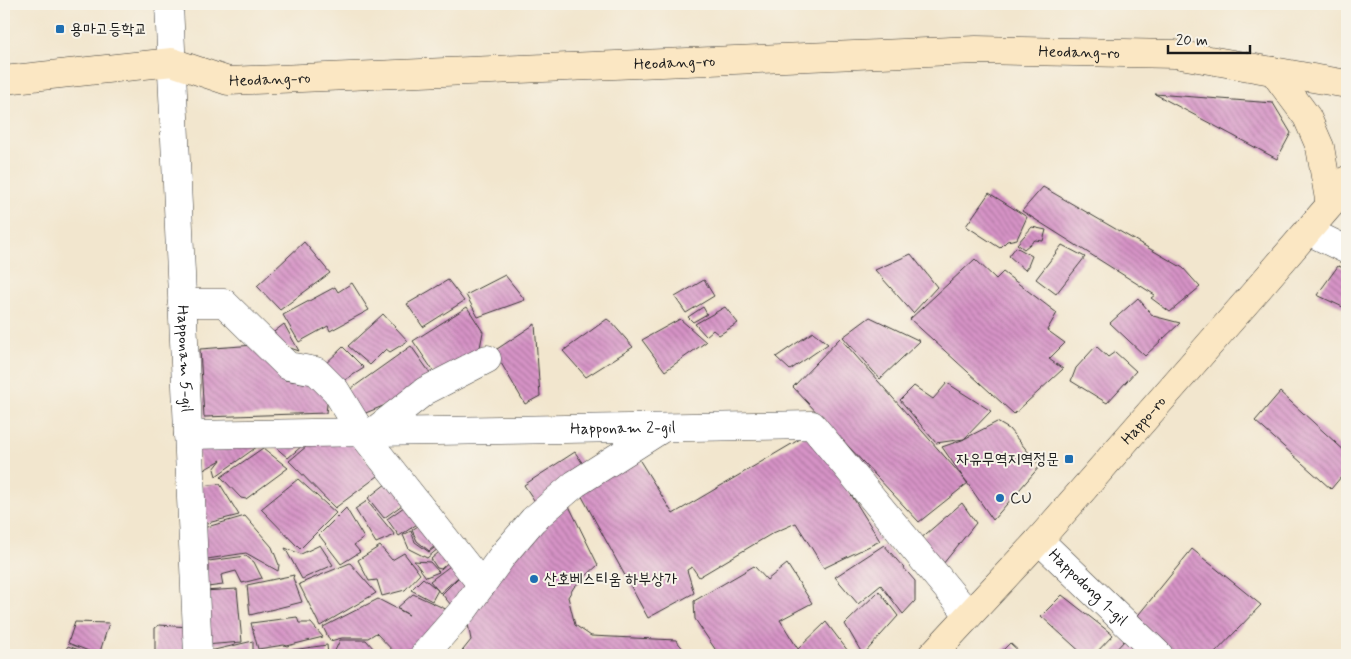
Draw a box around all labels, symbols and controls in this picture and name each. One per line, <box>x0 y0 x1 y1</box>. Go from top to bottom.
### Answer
place label: 용마고등학교 <box>70 19 147 40</box>
scale bar <box>1168 22 1251 54</box>
marker: 용마고등학교 <box>54 23 66 35</box>
text: 20 m <box>1176 31 1208 51</box>
street label: Heodang-ro <box>1038 41 1120 63</box>
street label: Heodang-ro <box>633 50 716 75</box>
street label: Heodang-ro <box>229 67 311 91</box>
street label: Happonam 5-gil <box>172 305 198 413</box>
street label: Happo-ro <box>1116 391 1171 449</box>
street label: Happonam 2-gil <box>570 417 676 439</box>
place label: 자유무역지역정문 <box>956 449 1059 470</box>
marker: 자유무역지역정문 <box>1063 453 1075 465</box>
place label: CU <box>1010 488 1032 509</box>
marker: CU <box>994 492 1006 504</box>
street label: Happodong 1-gil <box>1044 544 1132 630</box>
place label: 산호베스티움 하부상가 <box>544 569 677 590</box>
marker: 산호베스티움 하부상가 <box>528 573 540 585</box>

